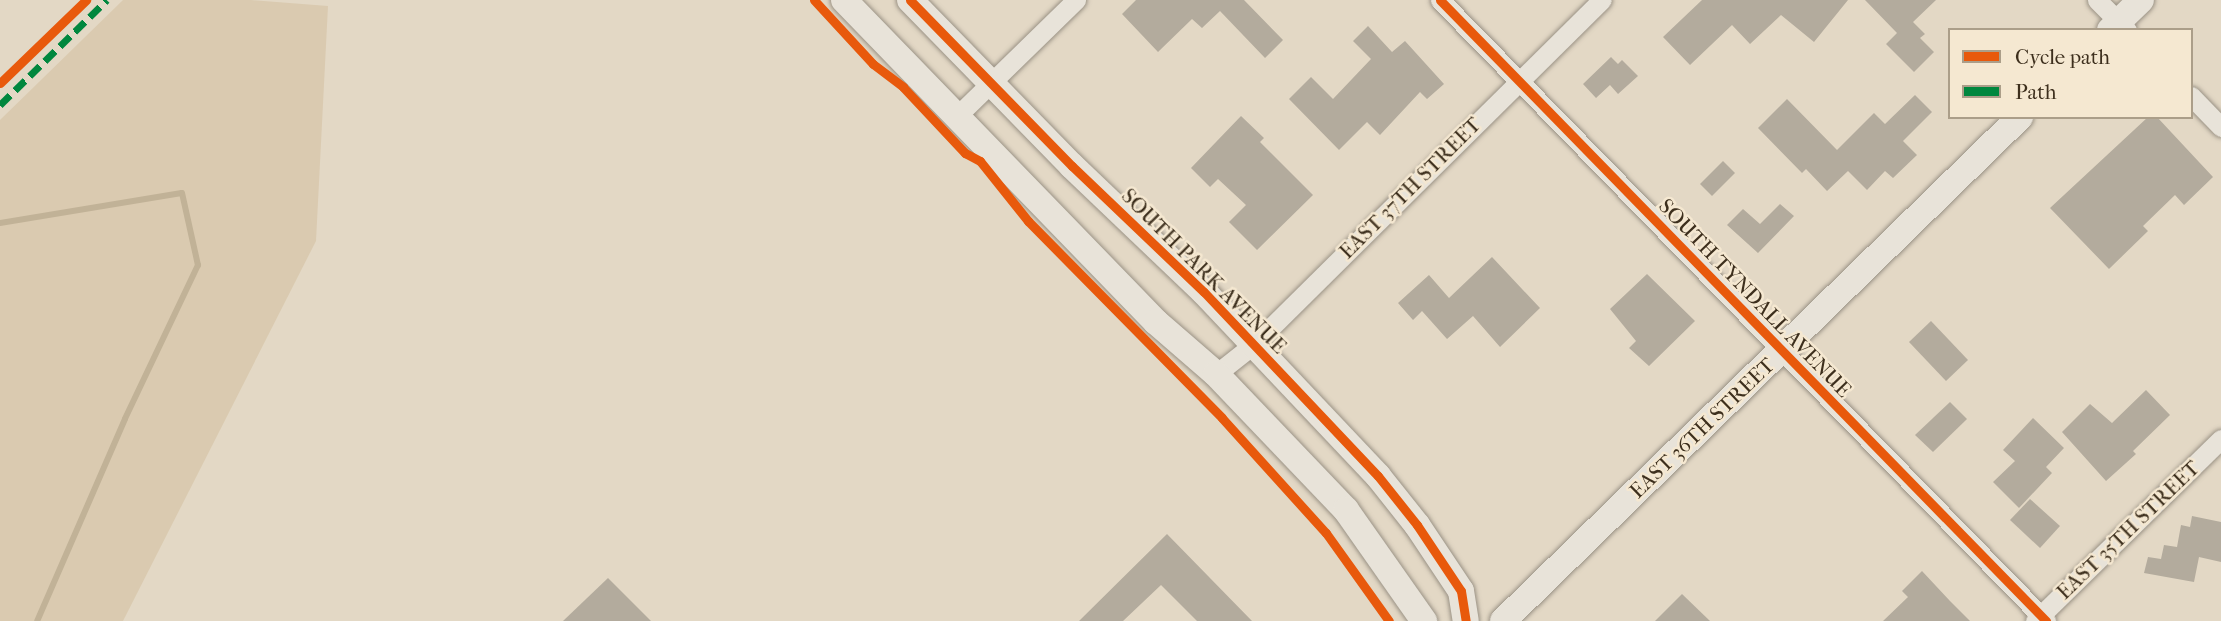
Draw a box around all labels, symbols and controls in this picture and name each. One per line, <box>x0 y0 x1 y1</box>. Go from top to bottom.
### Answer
legend <box>1948 28 2193 119</box>
text: Cycle path <box>2015 45 2110 69</box>
text: Path <box>2015 80 2056 104</box>
street label: EAST 37TH STREET <box>1334 112 1486 264</box>
street label: SOUTH PARK AVENUE <box>1116 183 1292 359</box>
street label: SOUTH TYNDALL AVENUE <box>1653 193 1857 403</box>
street label: EAST 36TH STREET <box>1624 353 1780 503</box>
street label: EAST 35TH STREET <box>2051 455 2205 605</box>

